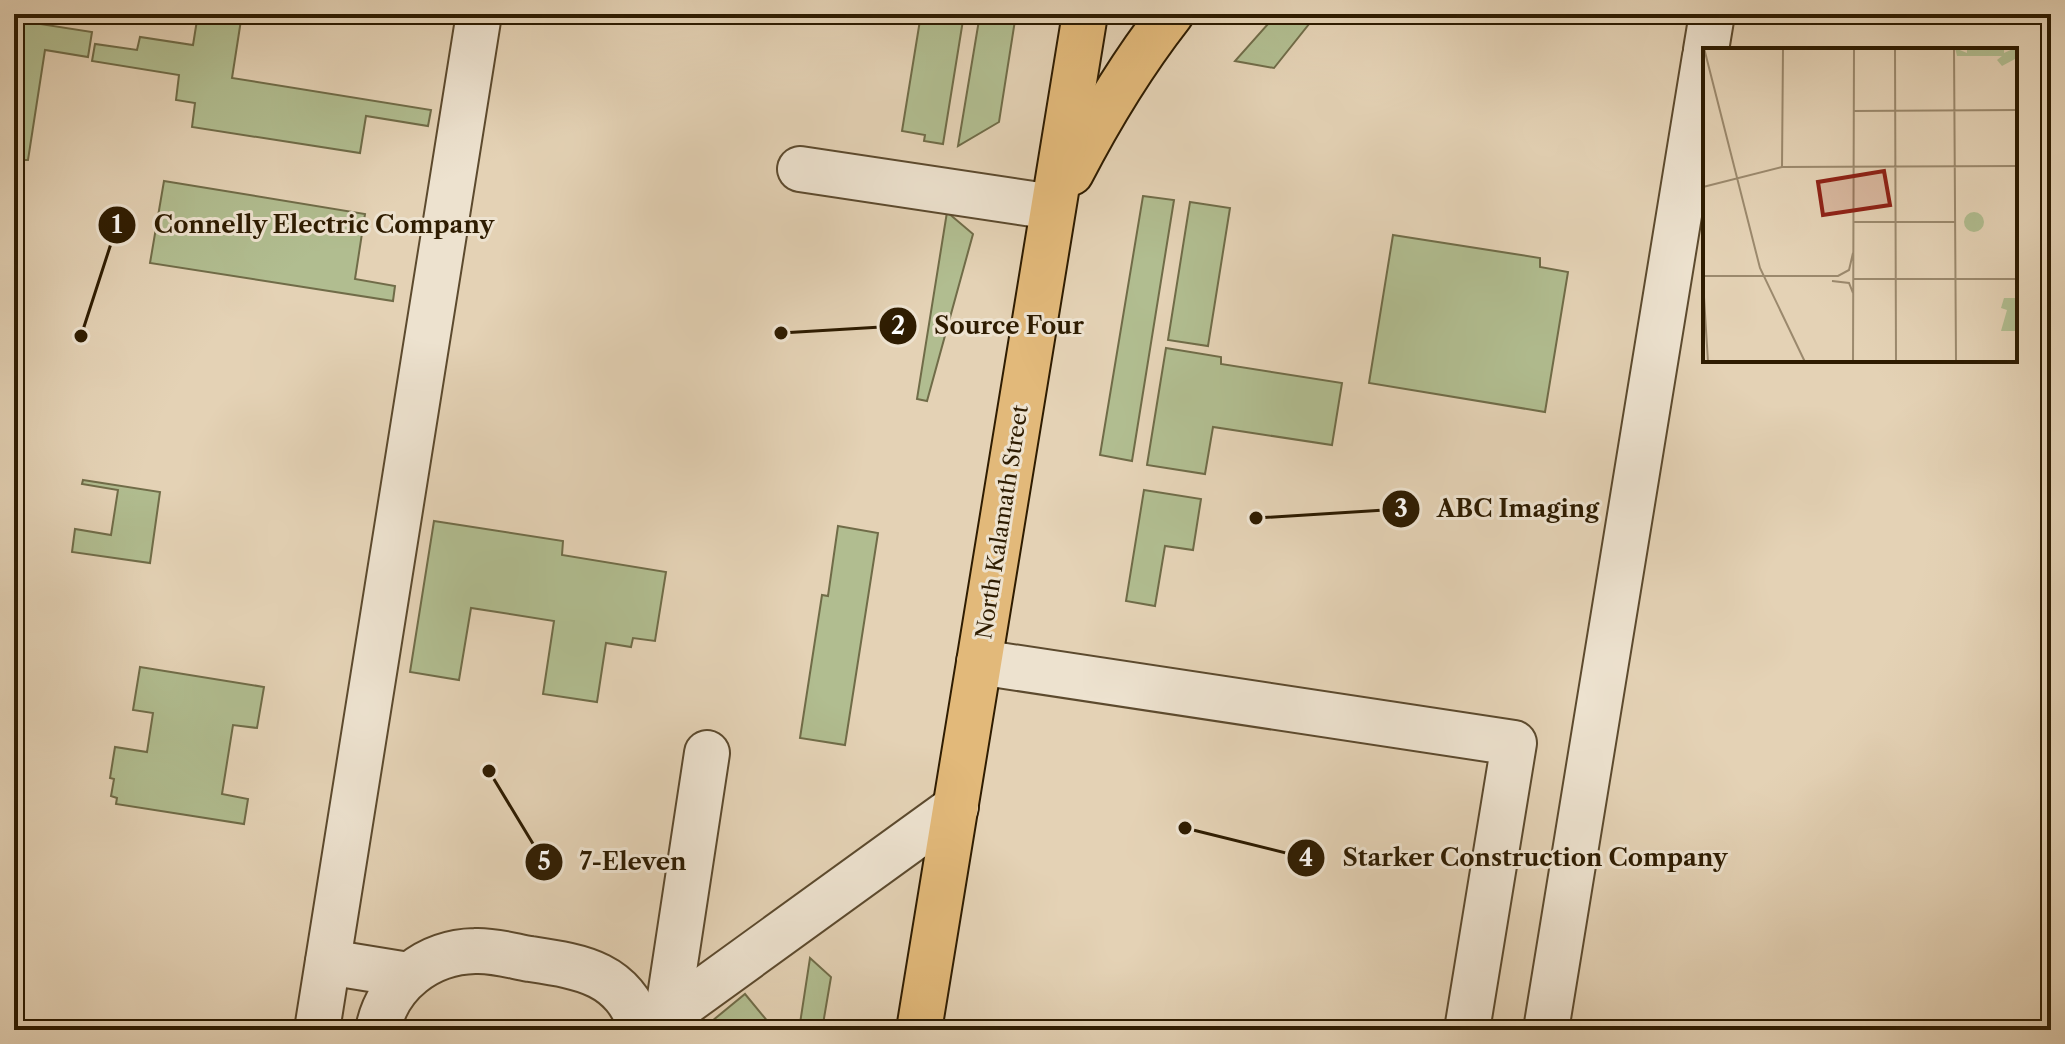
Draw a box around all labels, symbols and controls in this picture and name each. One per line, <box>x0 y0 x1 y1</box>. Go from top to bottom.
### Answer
inset map <box>1703 48 2017 362</box>
callout: Connelly Electric Company <box>97 201 510 249</box>
text: 1 <box>112 210 123 239</box>
text: Connelly Electric Company <box>154 210 495 239</box>
callout: Source Four <box>878 302 1100 350</box>
text: 2 <box>891 311 905 340</box>
text: Source Four <box>934 311 1084 340</box>
street label: North Kalamath Street <box>970 403 1034 641</box>
callout: ABC Imaging <box>1381 485 1615 533</box>
text: 3 <box>1394 494 1408 523</box>
text: ABC Imaging <box>1436 494 1600 523</box>
callout: Starker Construction Company <box>1286 834 1744 882</box>
callout: 7-Eleven <box>524 838 703 886</box>
text: 4 <box>1299 843 1313 872</box>
text: Starker Construction Company <box>1342 843 1729 872</box>
text: 5 <box>537 847 551 876</box>
text: 7-Eleven <box>580 847 687 876</box>

